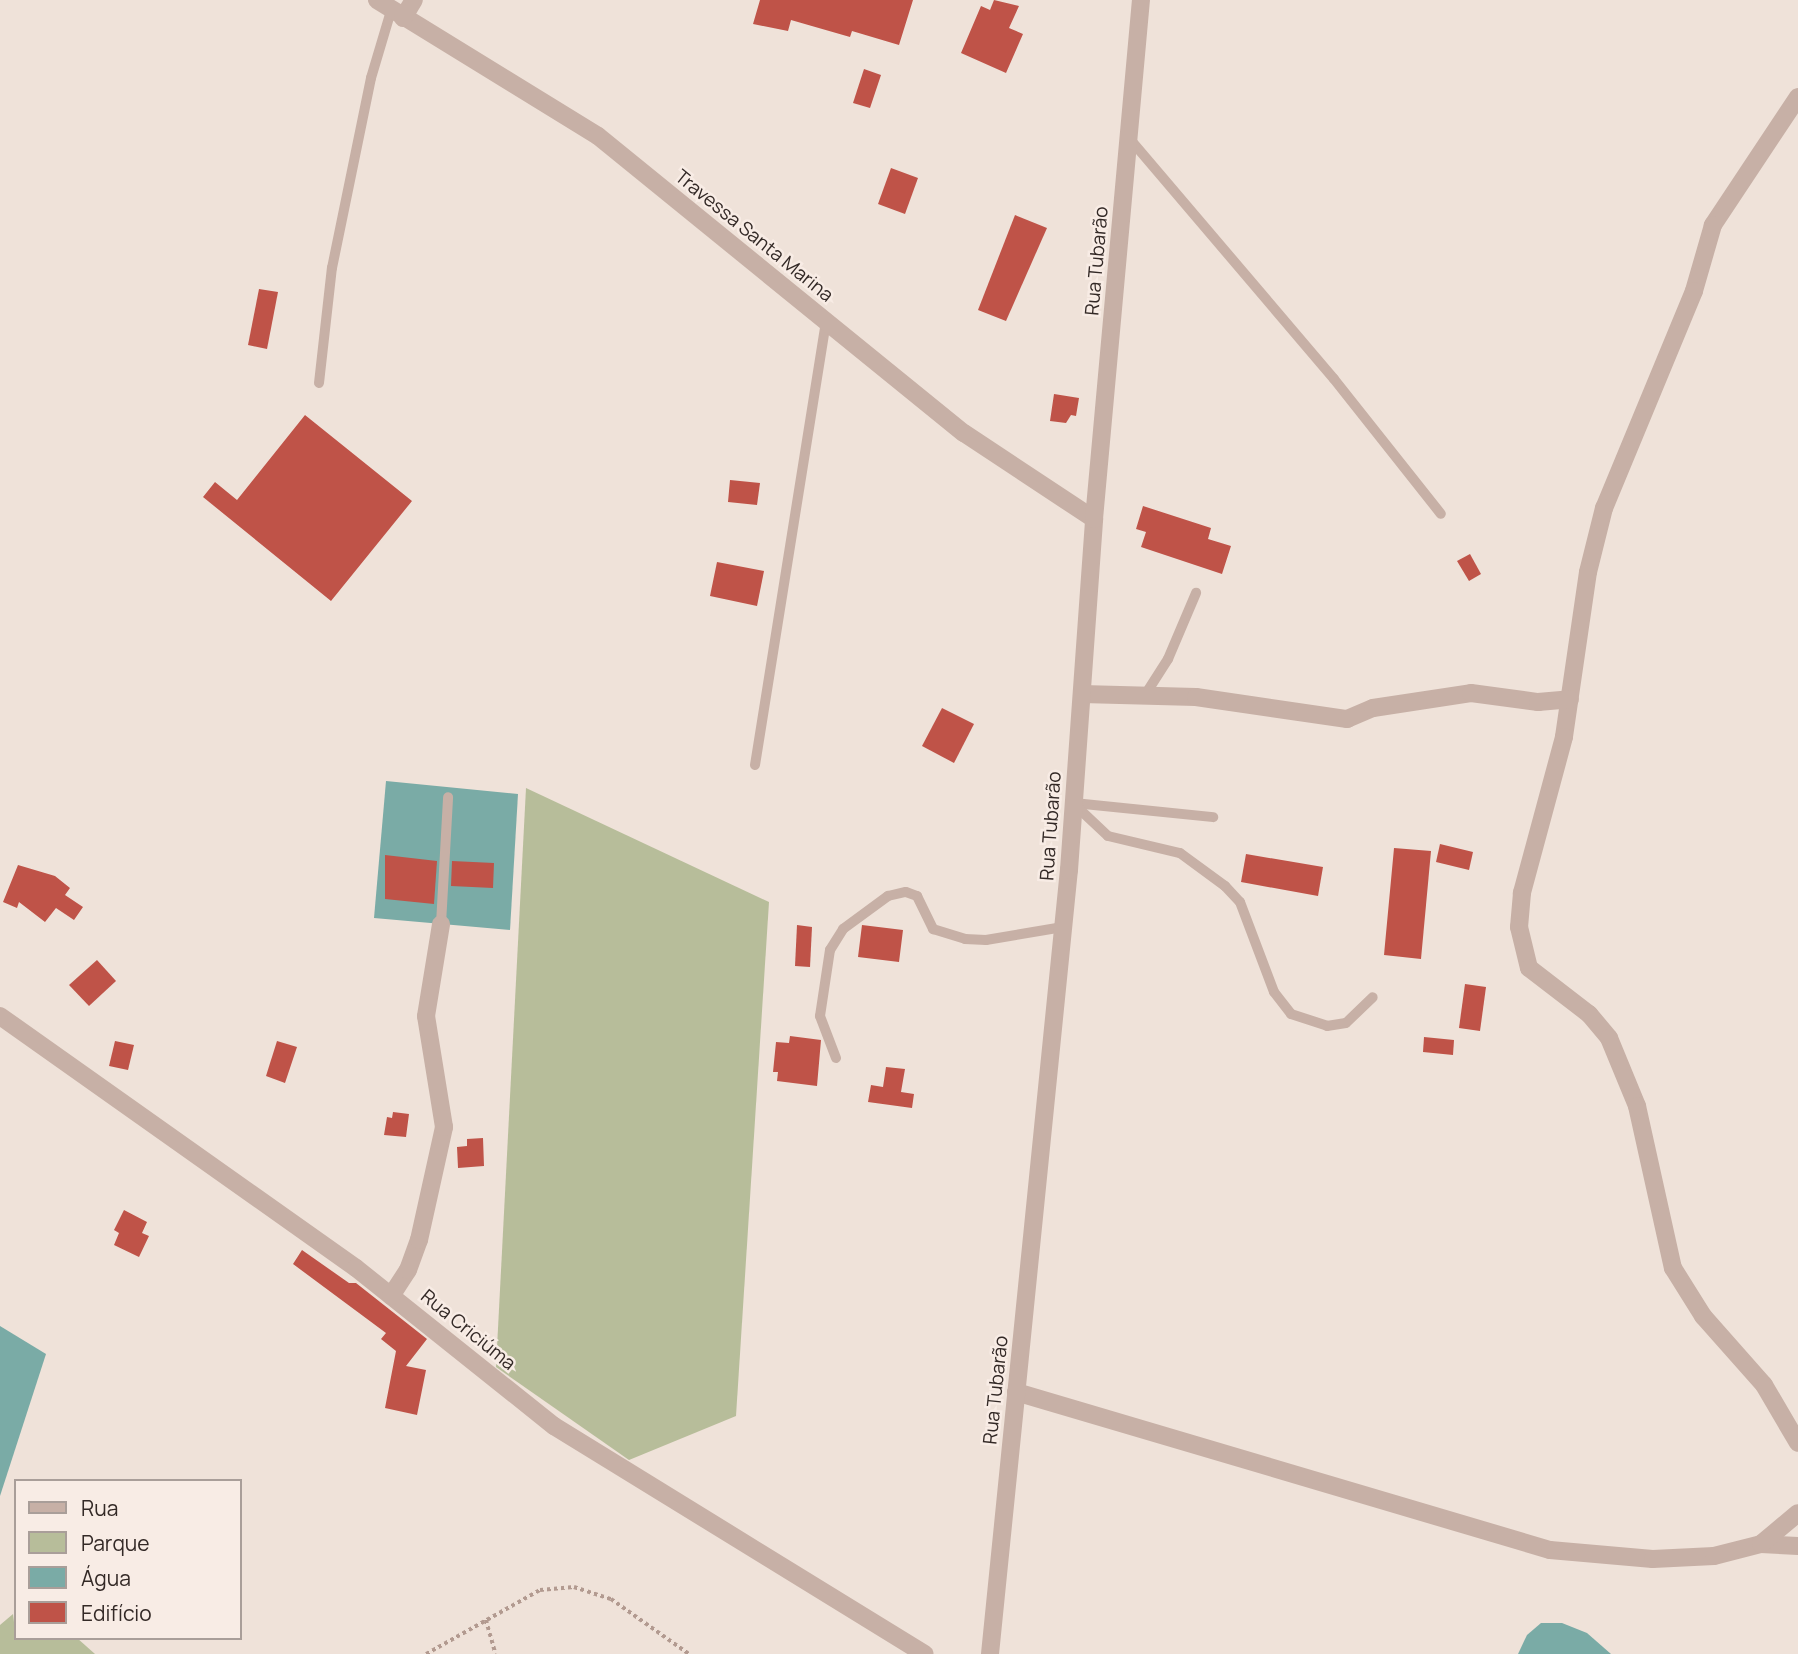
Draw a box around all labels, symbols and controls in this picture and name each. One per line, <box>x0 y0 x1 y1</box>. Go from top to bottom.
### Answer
street label: Travessa Santa Marina <box>670 165 838 307</box>
street label: Rua Tubarão <box>1081 206 1113 316</box>
street label: Rua Tubarão <box>1036 771 1066 881</box>
street label: Rua Criciúma <box>416 1285 520 1375</box>
street label: Rua Tubarão <box>979 1334 1013 1446</box>
legend <box>14 1479 242 1640</box>
text: Rua <box>81 1494 118 1522</box>
text: Parque <box>81 1529 150 1557</box>
text: Água <box>81 1564 131 1592</box>
text: Edifício <box>81 1599 152 1627</box>

